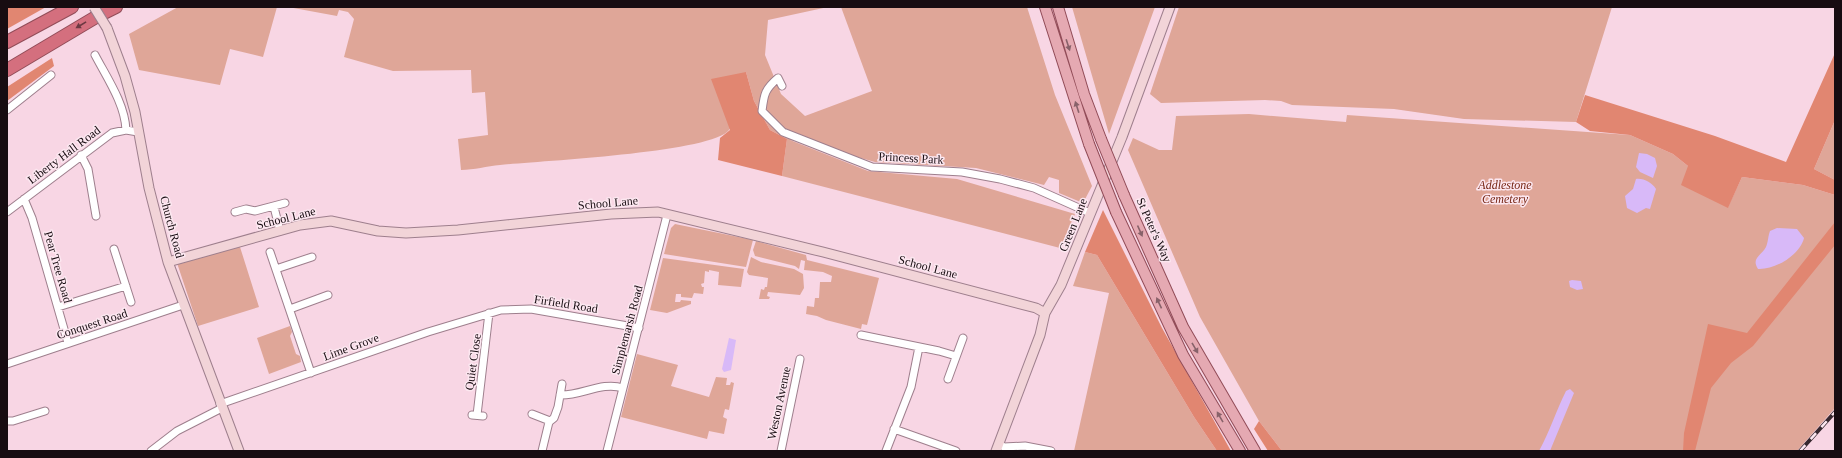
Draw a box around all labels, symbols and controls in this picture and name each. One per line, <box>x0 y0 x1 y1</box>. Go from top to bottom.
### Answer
one-way arrow <box>75 22 87 29</box>
one-way arrow <box>1065 39 1071 51</box>
one-way arrow <box>1073 101 1079 113</box>
street label: Liberty Hall Road <box>25 123 103 187</box>
street label: Princess Park <box>878 149 944 167</box>
park label: Addlestone Cemetery <box>1477 178 1532 206</box>
street label: School Lane <box>577 193 639 213</box>
street label: Church Road <box>157 194 187 260</box>
street label: Green Lane <box>1056 196 1090 254</box>
street label: St Peter's Way <box>1134 196 1174 264</box>
street label: School Lane <box>255 204 317 232</box>
one-way arrow <box>1137 225 1143 237</box>
street label: Pear Tree Road <box>41 230 75 304</box>
street label: School Lane <box>897 252 959 282</box>
street label: Simplemarsh Road <box>608 284 646 376</box>
street label: Firfield Road <box>533 292 599 316</box>
one-way arrow <box>1156 297 1162 308</box>
street label: Conquest Road <box>55 306 129 342</box>
street label: Lime Grove <box>321 330 381 364</box>
street label: Quiet Close <box>462 333 484 391</box>
one-way arrow <box>1191 342 1198 354</box>
street label: Weston Avenue <box>764 365 794 441</box>
one-way arrow <box>1216 411 1223 423</box>

